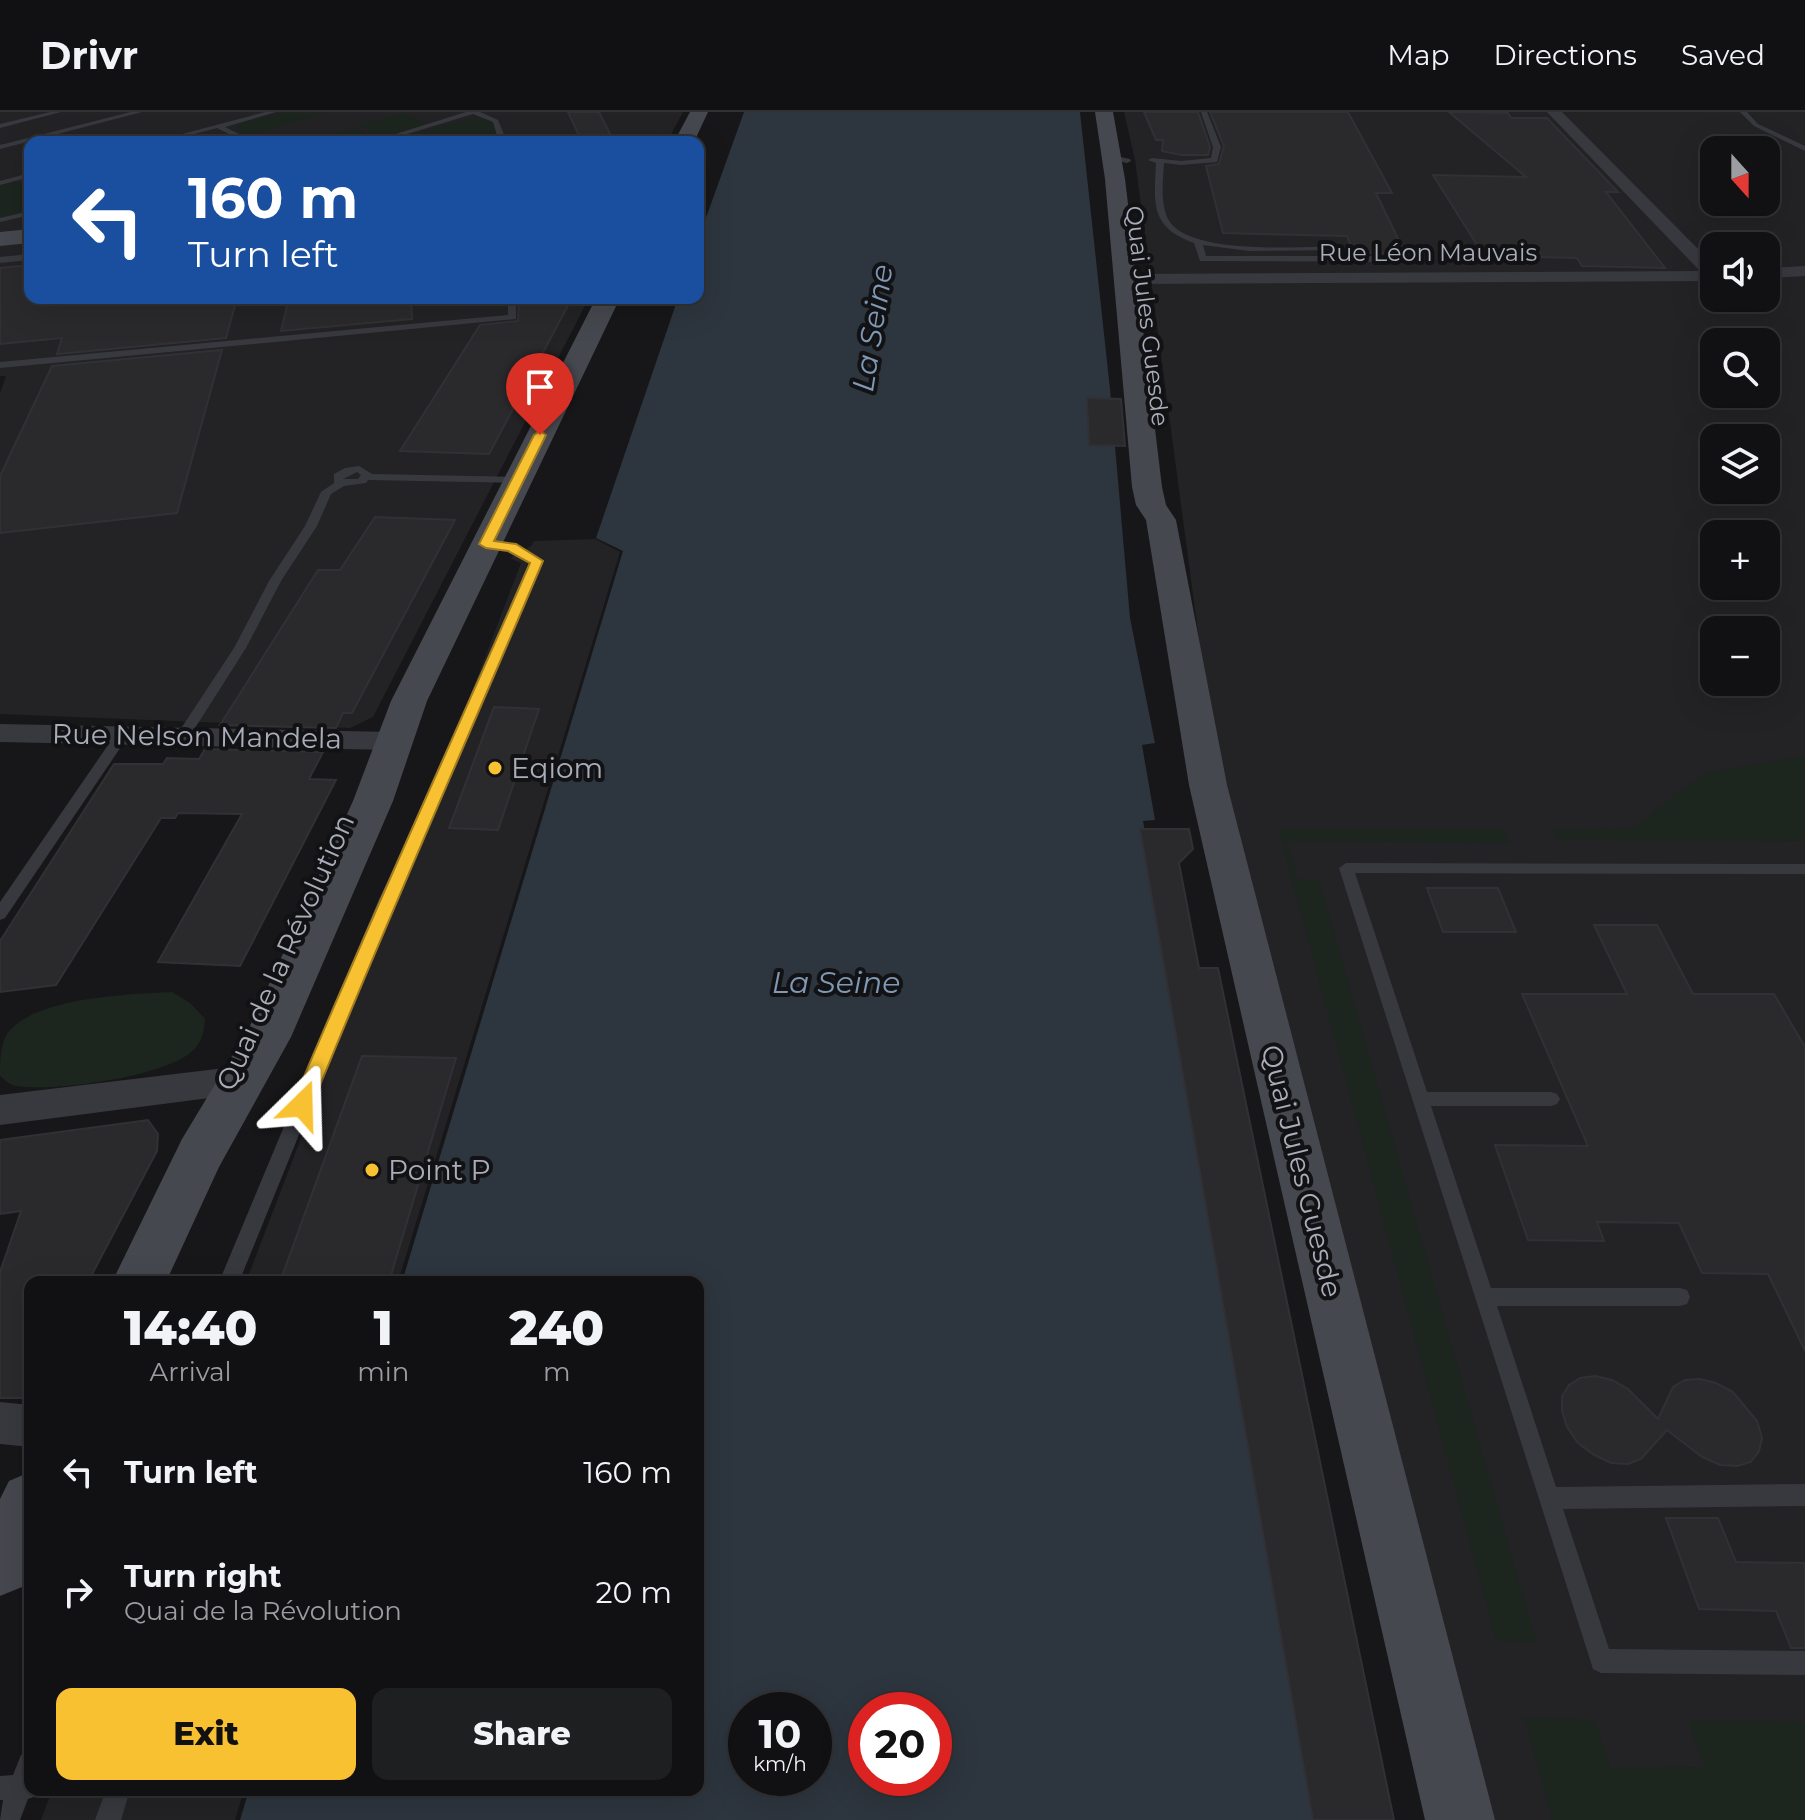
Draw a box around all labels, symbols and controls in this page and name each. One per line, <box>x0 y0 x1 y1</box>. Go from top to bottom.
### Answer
text: Drivr <box>40 32 138 79</box>
text: Map <box>1387 38 1449 72</box>
text: Directions <box>1493 38 1637 72</box>
text: Saved <box>1681 38 1765 72</box>
north arrow <box>1700 136 1780 216</box>
map controls <box>1700 136 1780 696</box>
text: 160 m <box>188 164 358 232</box>
icon: left <box>56 168 160 272</box>
street label: Quai Jules Guesde <box>1120 204 1175 428</box>
text: Turn left <box>188 232 339 276</box>
button: sound <box>1700 232 1780 312</box>
street label: Rue Léon Mauvais <box>1319 238 1537 267</box>
water label: La Seine <box>844 261 901 394</box>
button: search <box>1700 328 1780 408</box>
pin <box>506 353 574 435</box>
icon: arrive <box>518 365 562 409</box>
button: layers <box>1700 424 1780 504</box>
button: + <box>1700 520 1780 600</box>
button: − <box>1700 616 1780 696</box>
street label: Rue Nelson Mandela <box>52 716 342 756</box>
place label: Eqiom <box>511 751 603 785</box>
marker: Eqiom <box>486 759 504 777</box>
street label: Quai de la Révolution <box>209 808 361 1096</box>
water label: La Seine <box>772 964 900 1001</box>
street label: Quai Jules Guesde <box>1254 1041 1350 1301</box>
position arrow <box>260 1063 344 1147</box>
place label: Point P <box>388 1153 491 1187</box>
marker: Point P <box>363 1161 381 1179</box>
text: 14:40 <box>124 1299 257 1357</box>
text: 1 <box>374 1299 393 1357</box>
text: 240 <box>509 1299 604 1357</box>
text: Arrival <box>150 1356 232 1388</box>
text: min <box>357 1356 409 1388</box>
text: m <box>543 1356 570 1388</box>
icon: left <box>56 1450 100 1494</box>
text: Turn left <box>124 1454 257 1491</box>
text: 160 m <box>583 1454 672 1491</box>
text: Turn right <box>124 1558 281 1595</box>
icon: right <box>56 1570 100 1614</box>
text: 20 m <box>595 1574 672 1611</box>
text: Quai de la Révolution <box>124 1595 402 1627</box>
button: Exit <box>56 1688 356 1780</box>
button: Share <box>372 1688 672 1780</box>
speed limit sign: 20 <box>848 1692 952 1796</box>
text: 10 <box>759 1709 801 1758</box>
text: km/h <box>753 1752 807 1776</box>

